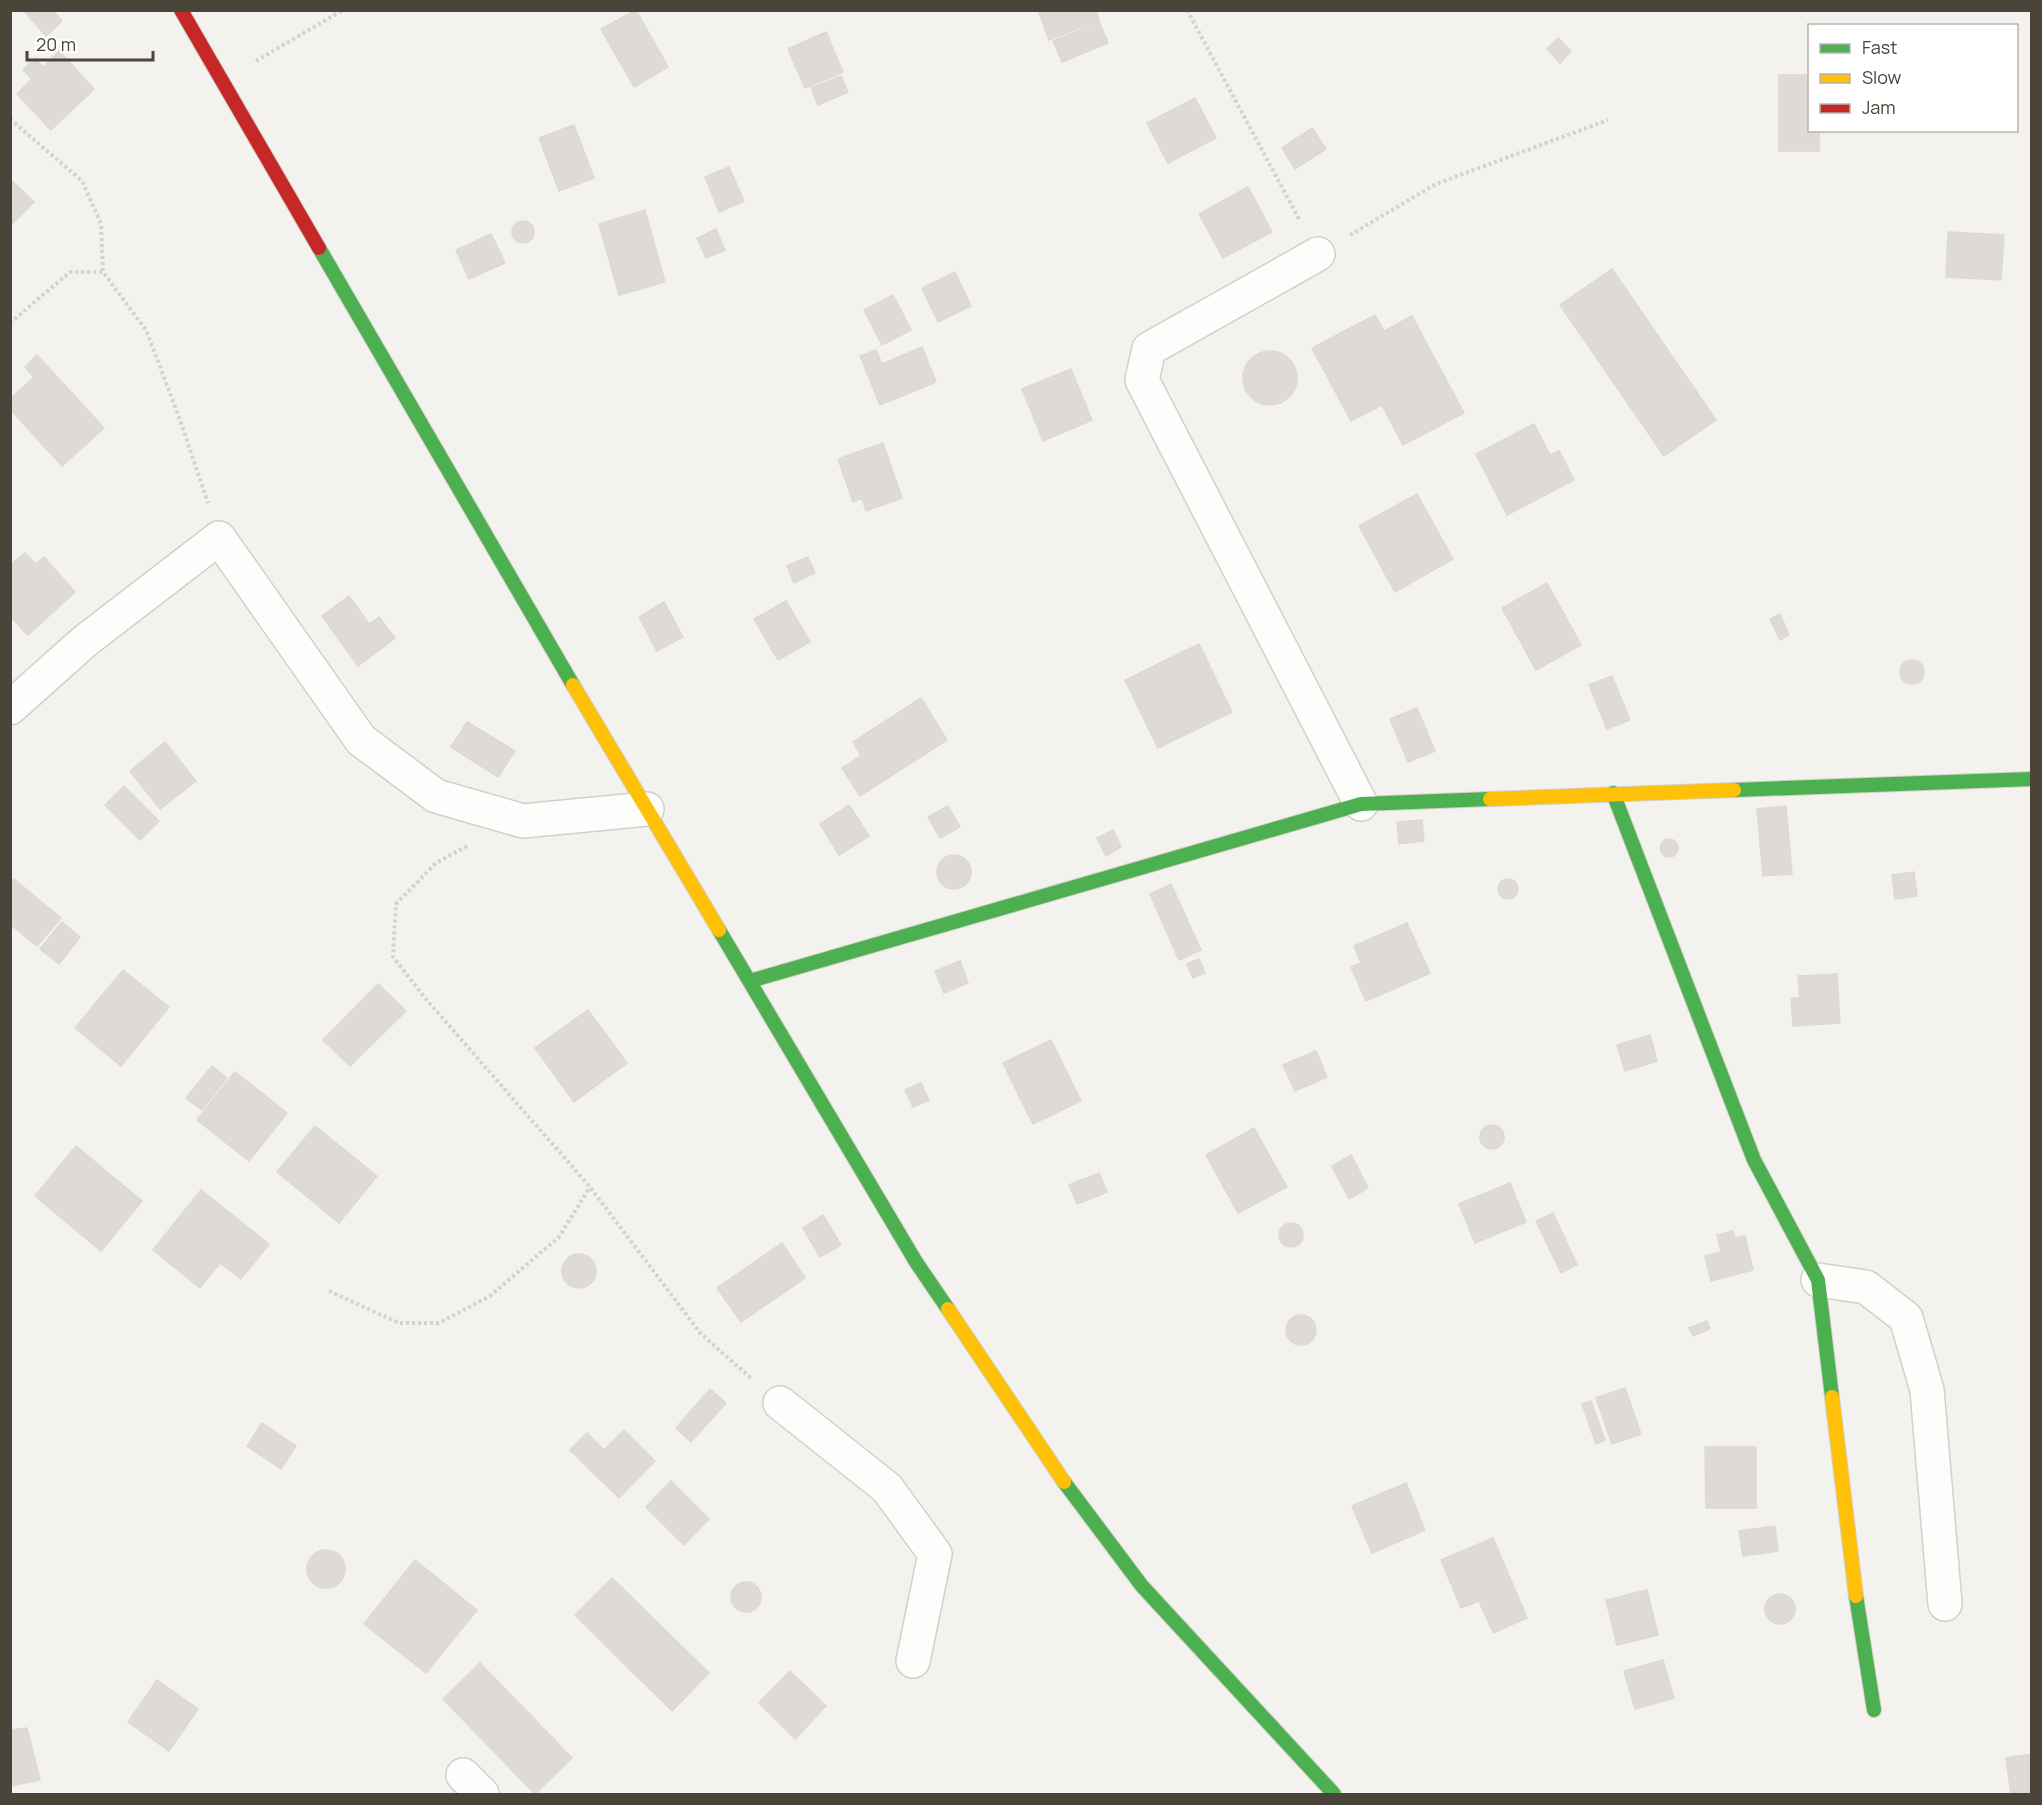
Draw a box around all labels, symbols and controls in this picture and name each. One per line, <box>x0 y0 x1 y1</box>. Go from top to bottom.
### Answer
scale bar <box>27 24 153 62</box>
legend <box>1808 24 2018 132</box>
text: 20 m <box>36 32 76 56</box>
text: Fast <box>1862 35 1897 59</box>
text: Slow <box>1862 65 1902 89</box>
text: Jam <box>1862 95 1896 119</box>

